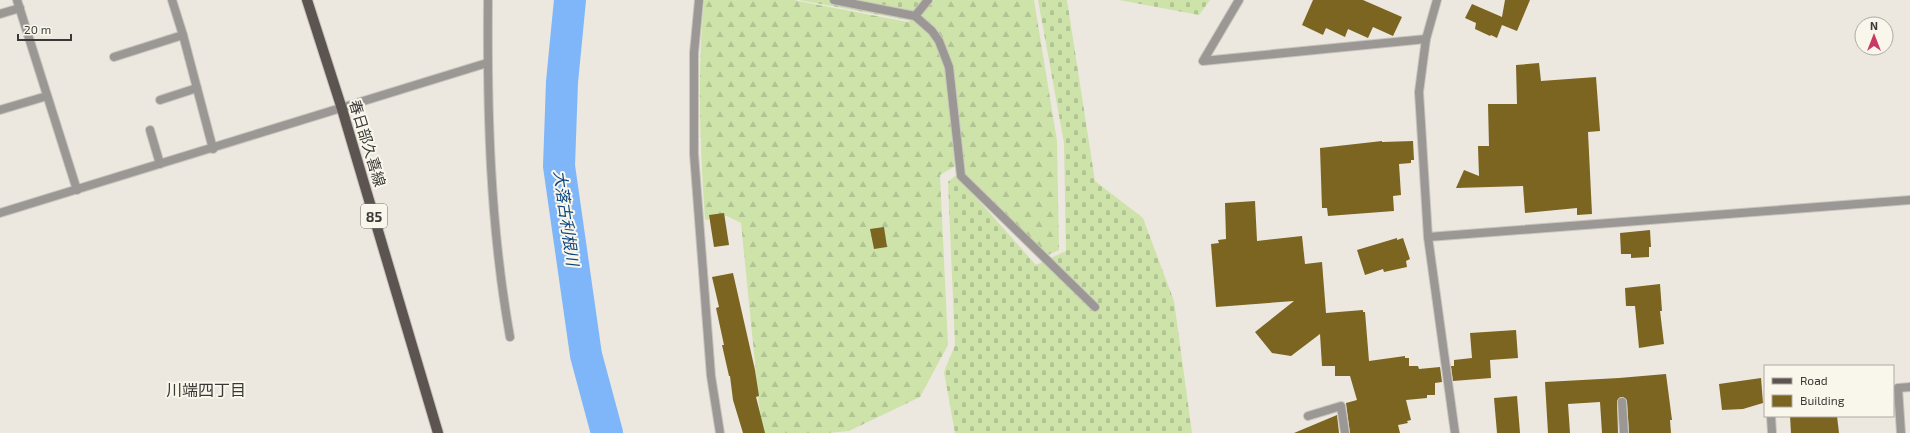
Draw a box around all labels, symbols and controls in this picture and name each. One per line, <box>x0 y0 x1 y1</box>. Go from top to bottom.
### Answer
scale bar <box>18 16 71 42</box>
north arrow <box>1854 16 1894 56</box>
text: N <box>1870 19 1878 32</box>
text: 20 m <box>24 22 51 36</box>
street label: 春日部久喜線 <box>346 97 390 189</box>
water label: 大落古利根川 <box>551 169 583 269</box>
road number: 85 <box>361 204 387 228</box>
legend <box>1764 365 1894 417</box>
text: Road <box>1800 373 1828 387</box>
district label: 川端四丁目 <box>166 380 246 399</box>
text: Building <box>1800 393 1845 407</box>

